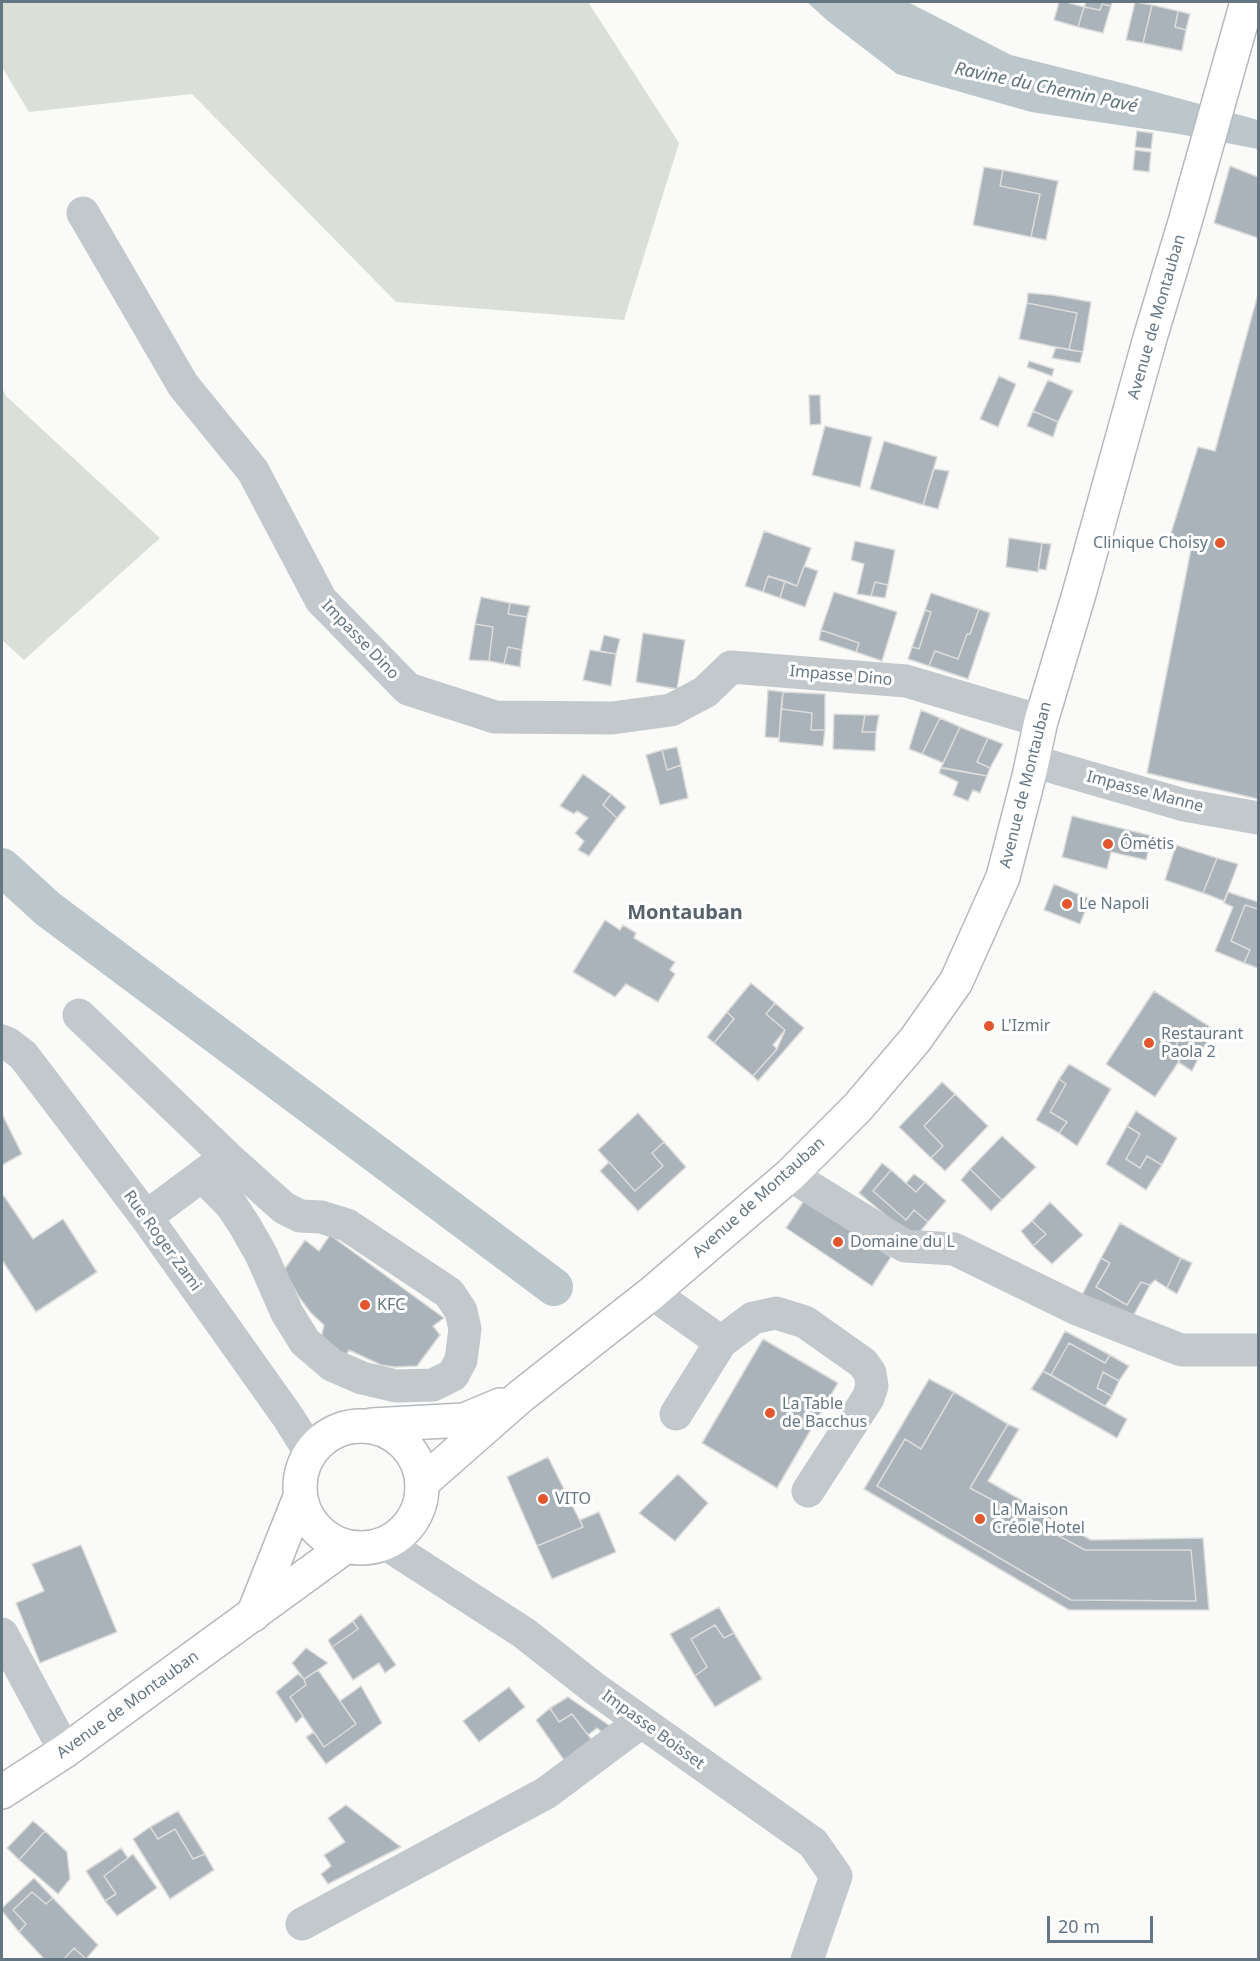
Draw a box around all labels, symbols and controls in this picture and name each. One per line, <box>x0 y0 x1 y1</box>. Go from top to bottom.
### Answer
water label: Ravine du Chemin Pavé <box>953 58 1139 118</box>
street label: Avenue de Montauban <box>1124 232 1190 402</box>
place label: Clinique Choisy <box>1093 533 1208 553</box>
marker: Clinique Choisy <box>1213 536 1227 550</box>
street label: Impasse Dino <box>317 596 403 684</box>
street label: Impasse Dino <box>789 662 893 690</box>
street label: Avenue de Montauban <box>996 700 1056 870</box>
street label: Impasse Manne <box>1085 767 1205 817</box>
place label: Ômétis <box>1120 834 1174 854</box>
marker: Ômétis <box>1101 837 1115 851</box>
place label: Le Napoli <box>1079 894 1149 914</box>
marker: Le Napoli <box>1060 897 1074 911</box>
district label: Montauban <box>627 901 743 925</box>
place label: L'Izmir <box>1001 1016 1050 1036</box>
marker: L'Izmir <box>982 1019 996 1033</box>
place label: Restaurant Paola 2 <box>1161 1024 1243 1062</box>
marker: Restaurant Paola 2 <box>1142 1036 1156 1050</box>
street label: Avenue de Montauban <box>689 1134 829 1262</box>
street label: Rue Roger Zami <box>119 1187 205 1295</box>
place label: Domaine du L <box>850 1232 955 1252</box>
marker: Domaine du L <box>831 1235 845 1249</box>
place label: KFC <box>377 1295 405 1315</box>
marker: KFC <box>358 1298 372 1312</box>
place label: La Table de Bacchus <box>782 1394 867 1432</box>
marker: La Table de Bacchus <box>763 1406 777 1420</box>
place label: VITO <box>555 1489 591 1509</box>
marker: VITO <box>536 1492 550 1506</box>
place label: La Maison Créole Hotel <box>992 1500 1085 1538</box>
marker: La Maison Créole Hotel <box>973 1512 987 1526</box>
street label: Avenue de Montauban <box>53 1647 203 1763</box>
street label: Impasse Boisset <box>598 1686 708 1774</box>
scale bar <box>1050 1904 1156 1942</box>
text: 20 m <box>1058 1914 1100 1938</box>

